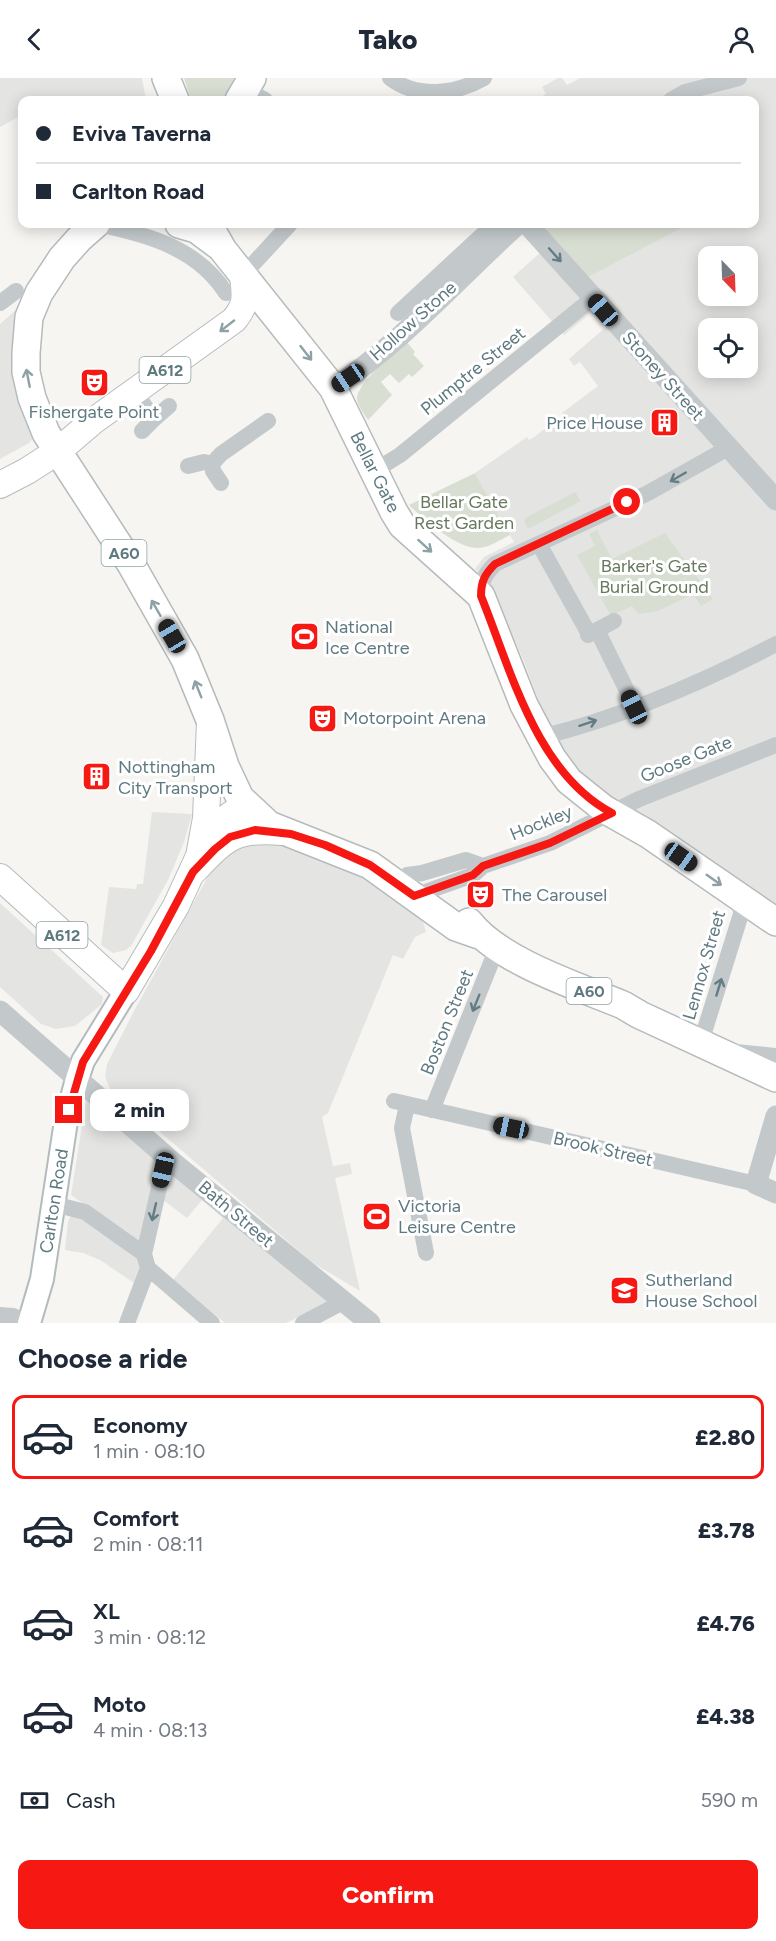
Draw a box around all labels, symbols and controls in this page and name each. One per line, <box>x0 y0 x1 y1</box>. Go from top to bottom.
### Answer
icon: back <box>18 23 51 56</box>
text: Tako <box>359 23 417 56</box>
icon: person <box>725 23 758 56</box>
text: Eviva Taverna <box>72 120 211 147</box>
text: Carlton Road <box>72 178 204 205</box>
north arrow <box>698 246 758 306</box>
map controls <box>698 246 758 378</box>
one-way arrow <box>548 247 562 262</box>
street label: Hollow Stone <box>365 276 461 366</box>
car <box>584 291 622 329</box>
button: locate <box>698 318 758 378</box>
one-way arrow <box>219 319 235 332</box>
street label: Plumptre Street <box>416 322 530 420</box>
street label: Stoney Street <box>617 327 709 425</box>
one-way arrow <box>299 345 312 361</box>
road number: A612 <box>140 357 190 383</box>
car <box>328 360 368 396</box>
theatre icon: Fishergate Point <box>78 367 110 399</box>
one-way arrow <box>22 369 33 389</box>
place label: Fishergate Point <box>29 401 160 423</box>
building icon: Price House <box>648 407 680 439</box>
place label: Price House <box>546 412 643 434</box>
street label: Bellar Gate <box>345 428 405 516</box>
one-way arrow <box>669 472 687 483</box>
route start <box>613 488 640 515</box>
park label: Bellar Gate Rest Garden <box>414 491 514 534</box>
one-way arrow <box>417 539 432 553</box>
road number: A60 <box>102 540 146 566</box>
park label: Barker's Gate Burial Ground <box>599 555 709 598</box>
one-way arrow <box>150 600 162 617</box>
car <box>155 616 189 656</box>
place label: National Ice Centre <box>325 616 410 659</box>
sports icon: National Ice Centre <box>288 621 320 653</box>
one-way arrow <box>192 680 203 699</box>
car <box>618 687 650 727</box>
theatre icon: Motorpoint Arena <box>306 702 338 734</box>
place label: Motorpoint Arena <box>343 707 486 729</box>
one-way arrow <box>578 717 597 728</box>
street label: Goose Gate <box>637 731 735 787</box>
place label: Nottingham City Transport <box>118 756 233 799</box>
building icon: Nottingham City Transport <box>81 761 113 793</box>
street label: Hockley <box>507 800 576 845</box>
car <box>661 839 701 875</box>
one-way arrow <box>705 874 721 886</box>
theatre icon: The Carousel <box>465 879 497 911</box>
place label: The Carousel <box>502 884 607 906</box>
street label: Lennox Street <box>678 907 730 1022</box>
road number: A612 <box>36 922 88 948</box>
street label: Boston Street <box>416 966 478 1078</box>
road number: A60 <box>566 978 612 1004</box>
one-way arrow <box>714 978 725 997</box>
one-way arrow <box>469 993 480 1011</box>
callout: 2 min <box>90 1089 189 1131</box>
route end <box>55 1096 82 1123</box>
text: 2 min <box>114 1098 165 1122</box>
car <box>492 1115 530 1141</box>
street label: Brook Street <box>551 1127 655 1171</box>
street label: Carlton Road <box>35 1147 73 1255</box>
car <box>150 1150 176 1190</box>
street label: Bath Street <box>194 1176 278 1252</box>
place label: Victoria Leisure Centre <box>398 1195 516 1238</box>
sports icon: Victoria Leisure Centre <box>361 1200 393 1232</box>
one-way arrow <box>147 1202 159 1221</box>
place label: Sutherland House School <box>645 1269 757 1312</box>
school or university icon: Sutherland House School <box>608 1274 640 1306</box>
text: Choose a ride <box>18 1342 187 1375</box>
icon: car <box>21 1410 75 1464</box>
text: Economy <box>93 1412 188 1439</box>
text: £2.80 <box>695 1424 755 1451</box>
text: 1 min · 08:10 <box>93 1439 205 1463</box>
icon: car <box>21 1503 75 1557</box>
text: Comfort <box>93 1505 179 1532</box>
text: £3.78 <box>698 1517 755 1544</box>
text: 2 min · 08:11 <box>93 1532 204 1556</box>
icon: car <box>21 1596 75 1650</box>
text: XL <box>93 1598 120 1625</box>
text: £4.76 <box>696 1610 755 1637</box>
text: 3 min · 08:12 <box>93 1625 206 1649</box>
icon: car <box>21 1689 75 1743</box>
text: Moto <box>93 1691 146 1718</box>
text: £4.38 <box>696 1703 755 1730</box>
text: 4 min · 08:13 <box>93 1718 207 1742</box>
icon: cash <box>18 1784 51 1817</box>
text: Cash <box>66 1787 116 1814</box>
text: 590 m <box>700 1788 758 1812</box>
button: Confirm <box>18 1860 758 1929</box>

